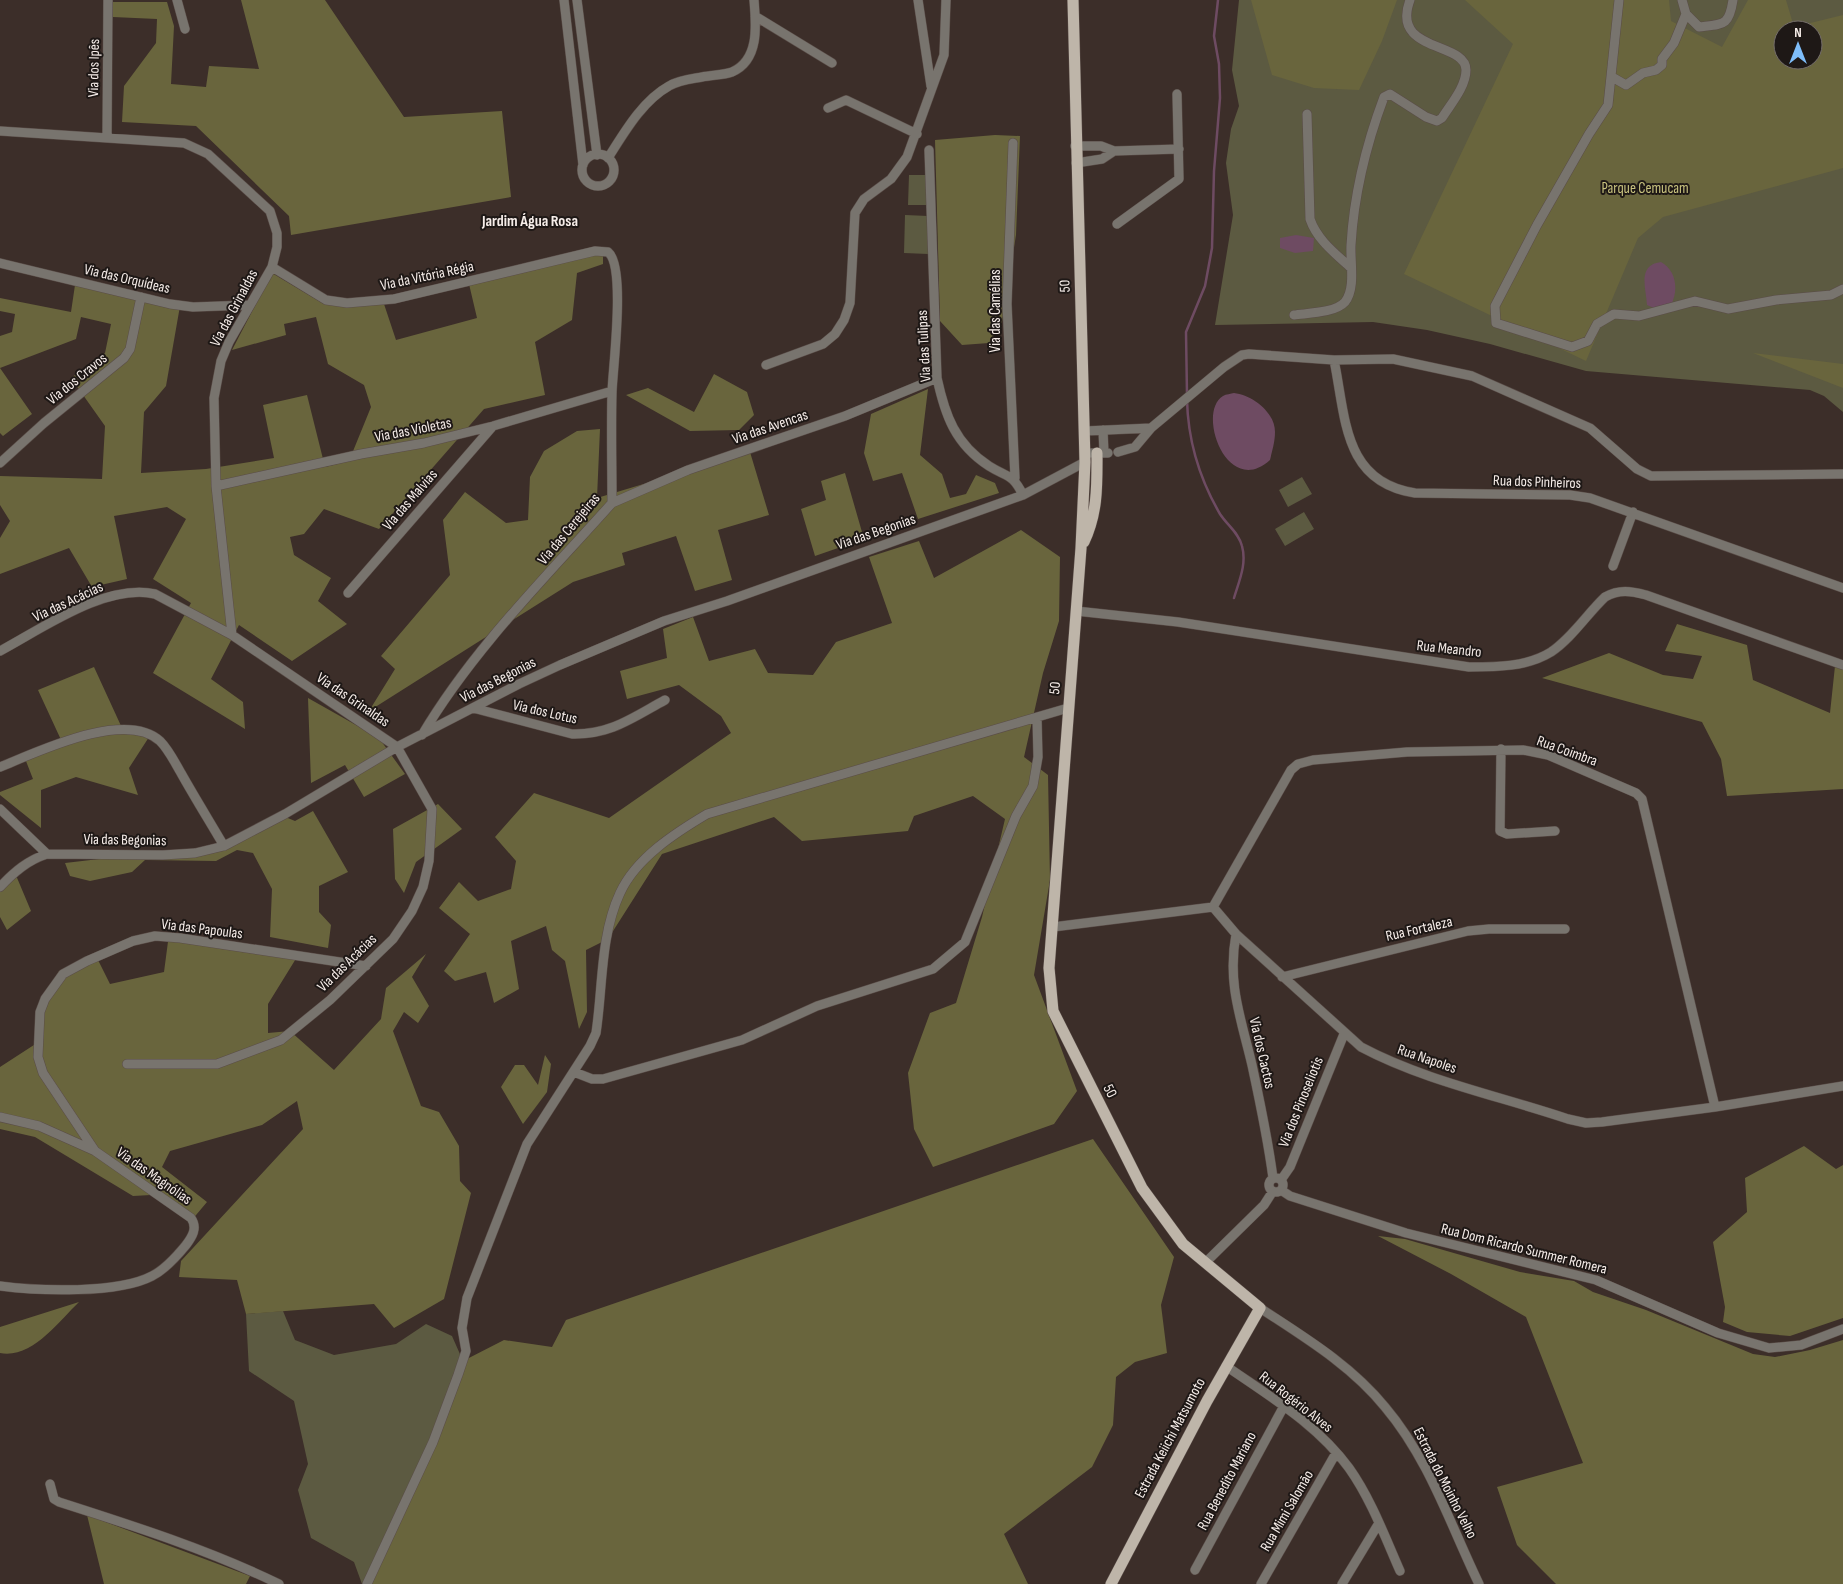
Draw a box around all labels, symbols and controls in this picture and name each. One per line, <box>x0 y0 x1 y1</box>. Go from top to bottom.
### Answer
north arrow <box>1773 20 1823 70</box>
text: N <box>1794 24 1802 41</box>
street label: Via dos Ipês <box>84 39 104 97</box>
park label: Parque Cemucam <box>1601 179 1689 198</box>
district label: Jardim Água Rosa <box>481 212 578 231</box>
street label: Via da Vitória Régia <box>379 257 476 295</box>
street label: Via das Orquídeas <box>82 260 172 298</box>
street label: Via das Grinaldas <box>206 266 262 350</box>
street label: Via das Camélias <box>986 269 1005 353</box>
street label: 50 <box>1055 279 1075 293</box>
street label: Via das Tulipas <box>913 310 935 382</box>
street label: Via dos Cravos <box>43 349 111 409</box>
street label: Via das Avencas <box>730 405 810 449</box>
street label: Via das Violetas <box>373 413 453 447</box>
street label: Via das Malvias <box>378 466 442 534</box>
street label: Rua dos Pinheiros <box>1493 471 1581 493</box>
street label: Via das Cerejeiras <box>534 489 604 569</box>
street label: Via das Begonias <box>834 510 918 554</box>
street label: Via das Acácias <box>30 577 106 627</box>
street label: Rua Meandro <box>1416 636 1482 662</box>
street label: Via das Begonias <box>457 653 539 707</box>
street label: Via das Grinaldas <box>313 668 393 732</box>
street label: 50 <box>1045 681 1065 695</box>
street label: Via dos Lotus <box>511 695 579 729</box>
street label: Rua Coimbra <box>1534 731 1600 771</box>
street label: Via das Begonias <box>83 830 167 850</box>
street label: Rua Fortaleza <box>1384 912 1454 946</box>
street label: Via das Papoulas <box>160 915 244 943</box>
street label: Via das Acácias <box>313 930 381 996</box>
street label: Via dos Cactos <box>1245 1015 1279 1091</box>
street label: Rua Napoles <box>1395 1040 1459 1078</box>
street label: Via dos Pinoseliotis <box>1274 1054 1328 1150</box>
street label: 50 <box>1099 1081 1121 1101</box>
street label: Via das Magnólias <box>113 1143 195 1209</box>
street label: Rua Dom Ricardo Summer Romera <box>1439 1219 1609 1279</box>
street label: Rua Rogério Alves <box>1255 1367 1337 1437</box>
street label: Estrada Keiichi Matsumoto <box>1130 1375 1210 1501</box>
street label: Estrada do Moinho Velho <box>1409 1424 1481 1542</box>
street label: Rua Benedito Mariano <box>1193 1428 1261 1534</box>
street label: Rua Mimi Salomão <box>1256 1467 1318 1555</box>

